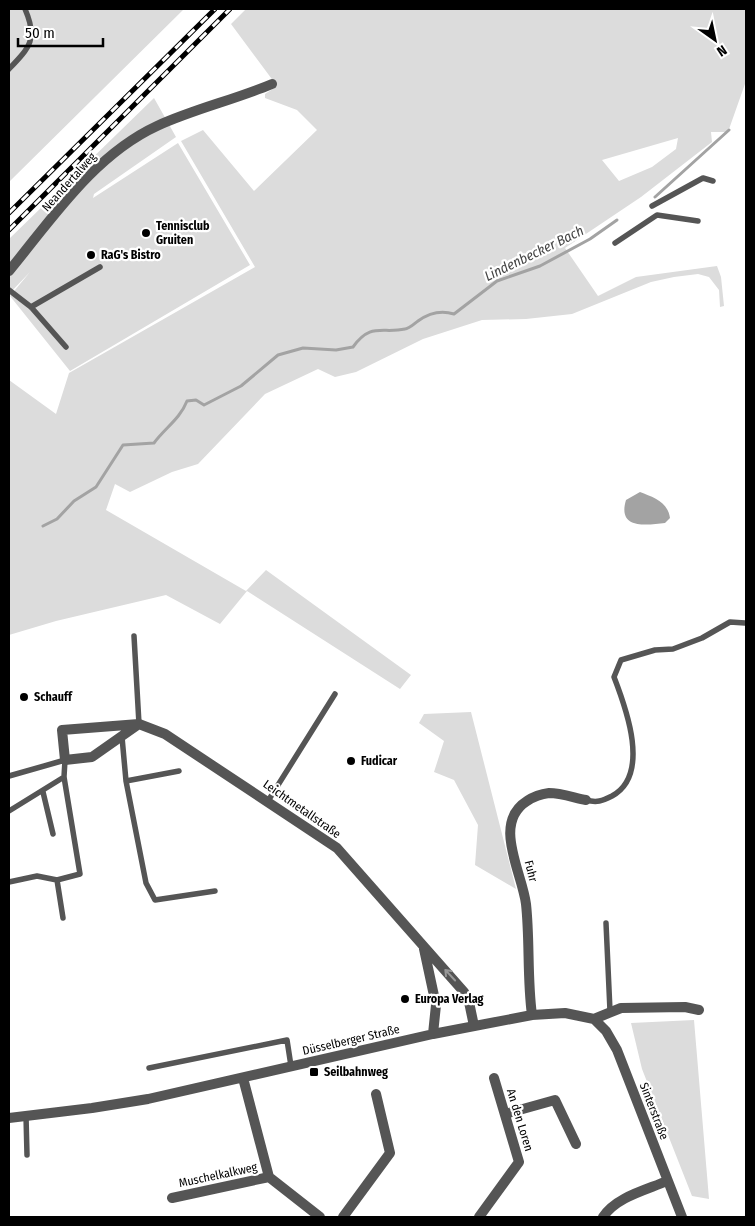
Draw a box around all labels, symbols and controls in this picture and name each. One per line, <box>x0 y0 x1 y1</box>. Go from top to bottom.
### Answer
scale bar <box>18 15 102 47</box>
north arrow <box>690 15 740 65</box>
text: 50 m <box>25 24 55 42</box>
text: N <box>714 41 730 60</box>
street label: Neandertalweg <box>39 150 99 214</box>
place label: Tennisclub Gruiten <box>156 219 210 247</box>
water label: Lindenbecker Bach <box>482 222 587 285</box>
marker: Tennisclub Gruiten <box>140 227 152 239</box>
place label: RaG's Bistro <box>101 248 161 262</box>
marker: RaG's Bistro <box>85 249 97 261</box>
place label: Schauff <box>34 690 73 704</box>
marker: Schauff <box>18 691 30 703</box>
place label: Fudicar <box>361 754 398 768</box>
marker: Fudicar <box>345 755 357 767</box>
street label: Leichtmetallstraße <box>260 777 344 841</box>
street label: Fuhr <box>522 859 541 884</box>
one-way arrow <box>444 969 456 982</box>
place label: Europa Verlag <box>415 992 484 1006</box>
marker: Europa Verlag <box>399 993 411 1005</box>
street label: Düsselberger Straße <box>301 1022 401 1058</box>
place label: Seilbahnweg <box>324 1065 388 1079</box>
marker: Seilbahnweg <box>308 1066 320 1078</box>
street label: Sinterstraße <box>637 1080 671 1142</box>
street label: An den Loren <box>504 1087 536 1153</box>
street label: Muschelkalkweg <box>177 1160 259 1190</box>

